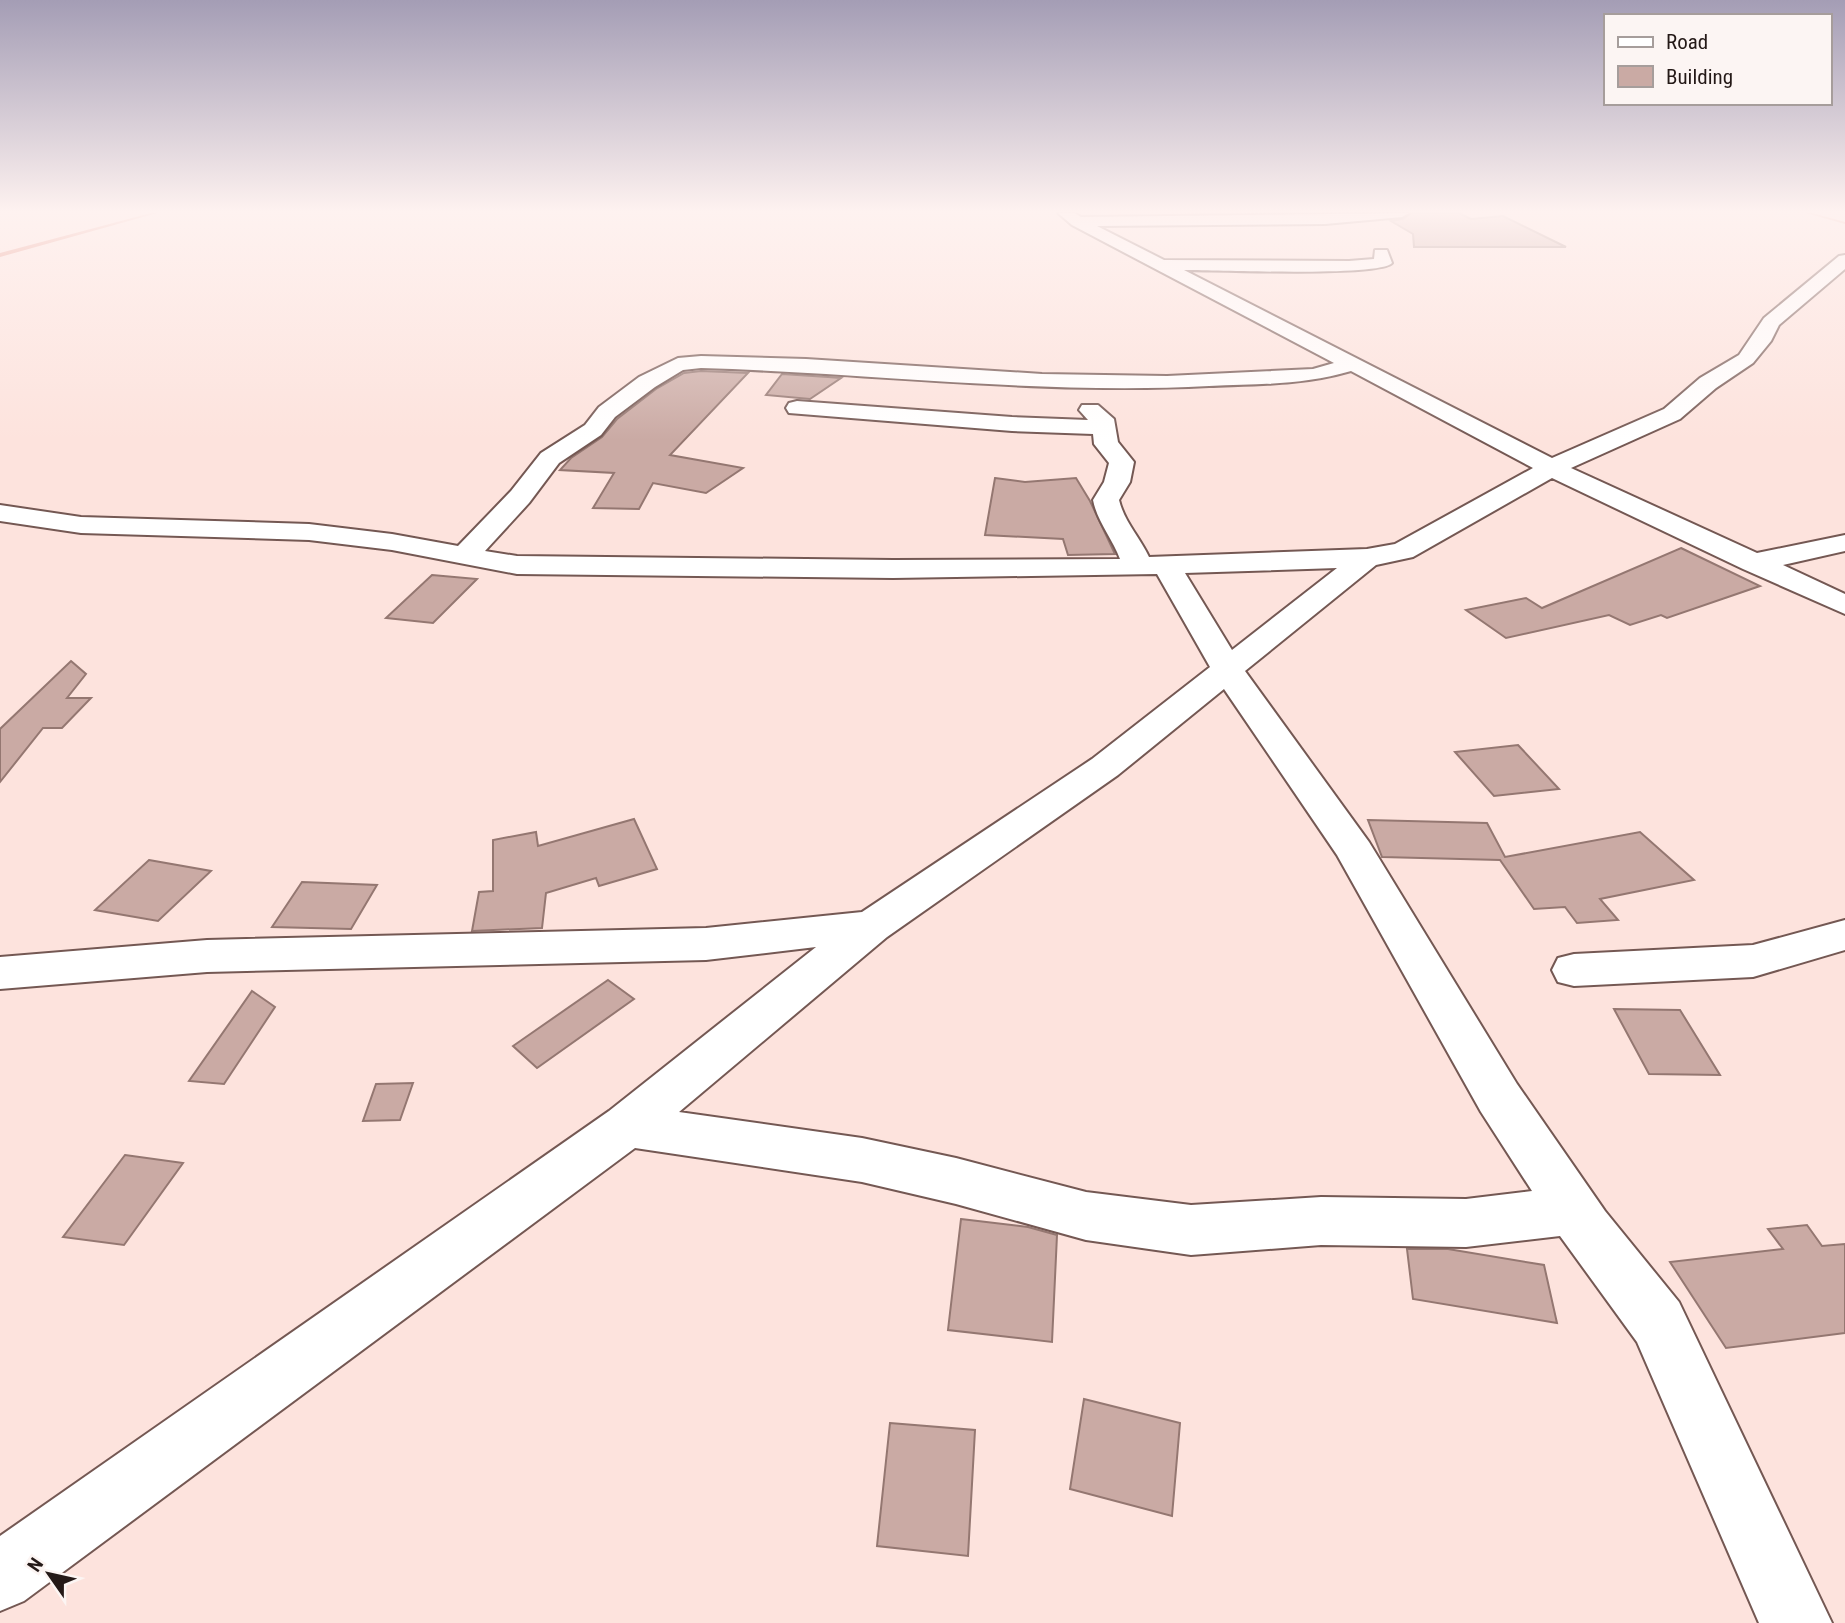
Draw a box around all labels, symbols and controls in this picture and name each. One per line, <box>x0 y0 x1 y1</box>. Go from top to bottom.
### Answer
legend <box>1604 14 1831 105</box>
text: Road <box>1666 30 1708 54</box>
text: Building <box>1666 65 1733 89</box>
north arrow <box>14 1539 84 1609</box>
text: N <box>23 1554 48 1576</box>

